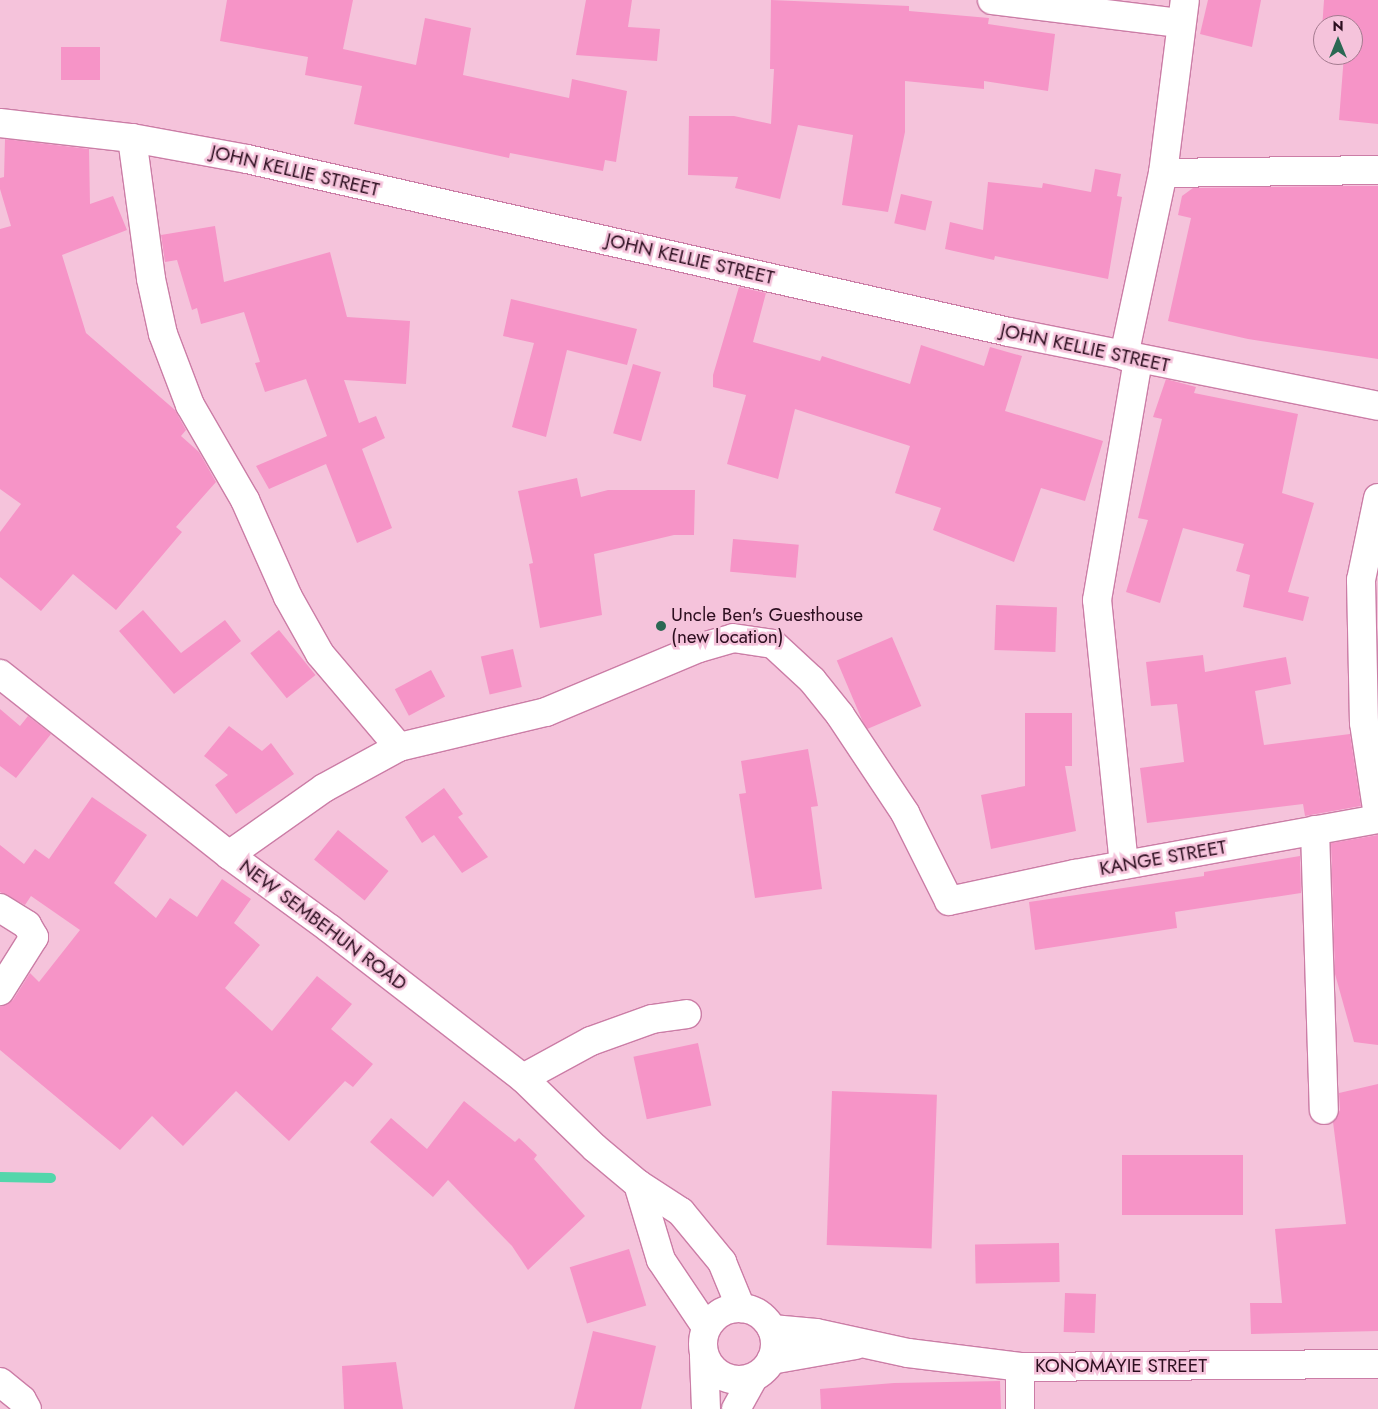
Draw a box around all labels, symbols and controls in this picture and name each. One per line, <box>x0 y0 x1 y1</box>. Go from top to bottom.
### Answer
north arrow <box>1313 15 1363 65</box>
text: N <box>1332 16 1344 36</box>
street label: JOHN KELLIE STREET <box>208 141 382 201</box>
street label: JOHN KELLIE STREET <box>603 229 777 289</box>
street label: JOHN KELLIE STREET <box>998 319 1172 377</box>
place label: Uncle Ben's Guesthouse (new location) <box>671 604 863 648</box>
marker: Uncle Ben's Guesthouse (new location) <box>655 620 667 632</box>
street label: KANGE STREET <box>1098 836 1228 880</box>
street label: NEW SEMBEHUN ROAD <box>235 855 411 995</box>
street label: KONOMAYIE STREET <box>1035 1355 1207 1377</box>

